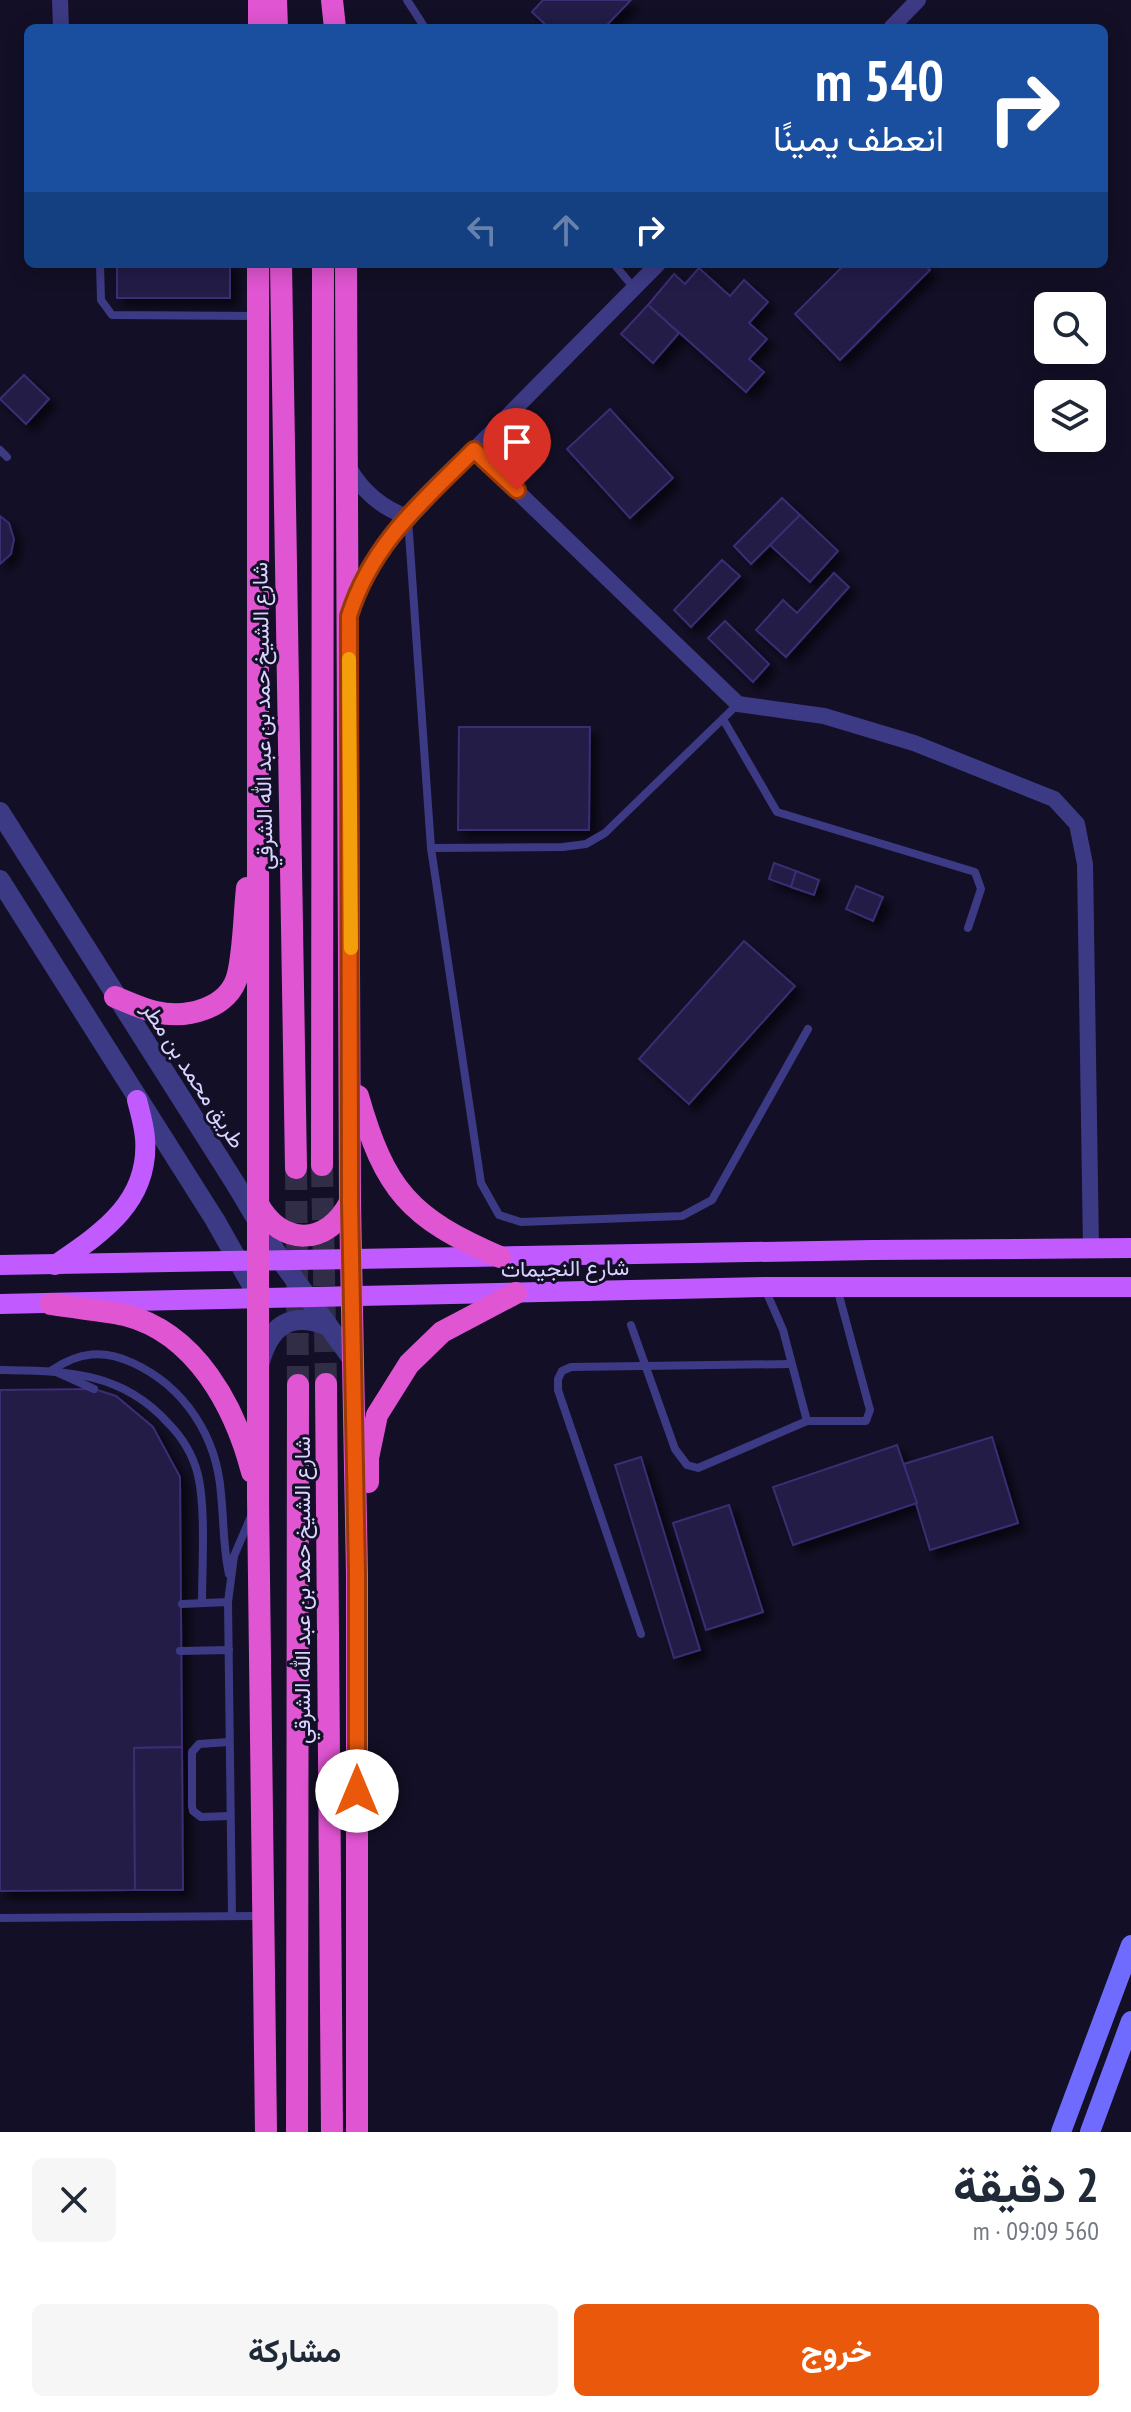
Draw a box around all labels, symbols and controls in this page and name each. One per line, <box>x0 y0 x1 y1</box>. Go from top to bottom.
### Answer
text: 540 m <box>815 44 944 116</box>
icon: right <box>972 56 1076 160</box>
text: انعطف يمينًا <box>773 114 944 161</box>
icon: left <box>460 208 504 252</box>
icon: ahead <box>544 208 588 252</box>
icon: right <box>628 208 672 252</box>
map controls <box>1034 292 1106 452</box>
button: search <box>1034 292 1106 364</box>
button: layers <box>1034 380 1106 452</box>
pin <box>483 408 551 490</box>
icon: arrive <box>495 420 539 464</box>
street label: شارع الشيخ حمد بن عبد الله الشرقي <box>245 562 284 870</box>
street label: طريق محمد بن مطر <box>136 996 252 1154</box>
street label: شارع النجيمات <box>501 1253 629 1284</box>
street label: شارع الشيخ حمد بن عبد الله الشرقي <box>288 1436 321 1744</box>
position arrow <box>315 1749 399 1833</box>
text: 2 دقيقة <box>953 2153 1099 2215</box>
button: close <box>32 2158 116 2242</box>
text: 560 m · 09:09 <box>973 2214 1099 2247</box>
button: مشاركة <box>32 2304 558 2396</box>
button: خروج <box>574 2304 1099 2396</box>

